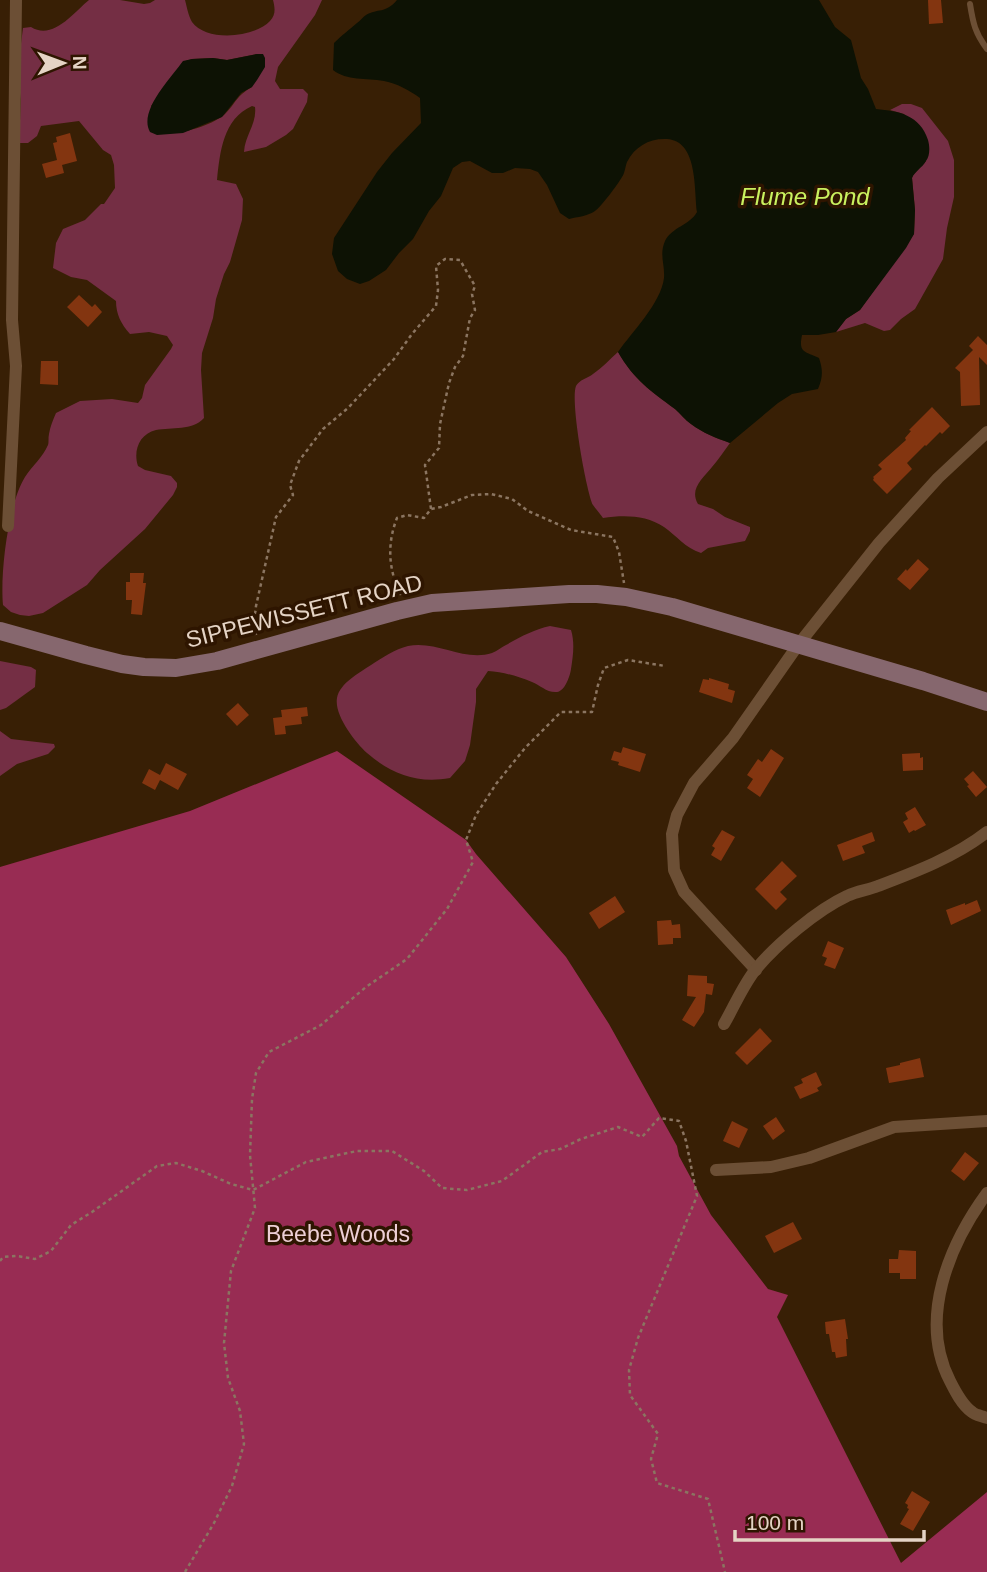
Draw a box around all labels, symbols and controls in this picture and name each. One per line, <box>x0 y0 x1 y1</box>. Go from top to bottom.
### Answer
north arrow <box>28 28 98 98</box>
text: N <box>69 56 90 70</box>
water label: Flume Pond <box>740 183 870 210</box>
street label: SIPPEWISSETT ROAD <box>183 569 425 653</box>
park label: Beebe Woods <box>266 1221 410 1247</box>
scale bar <box>735 1498 924 1542</box>
text: 100 m <box>746 1511 804 1534</box>

